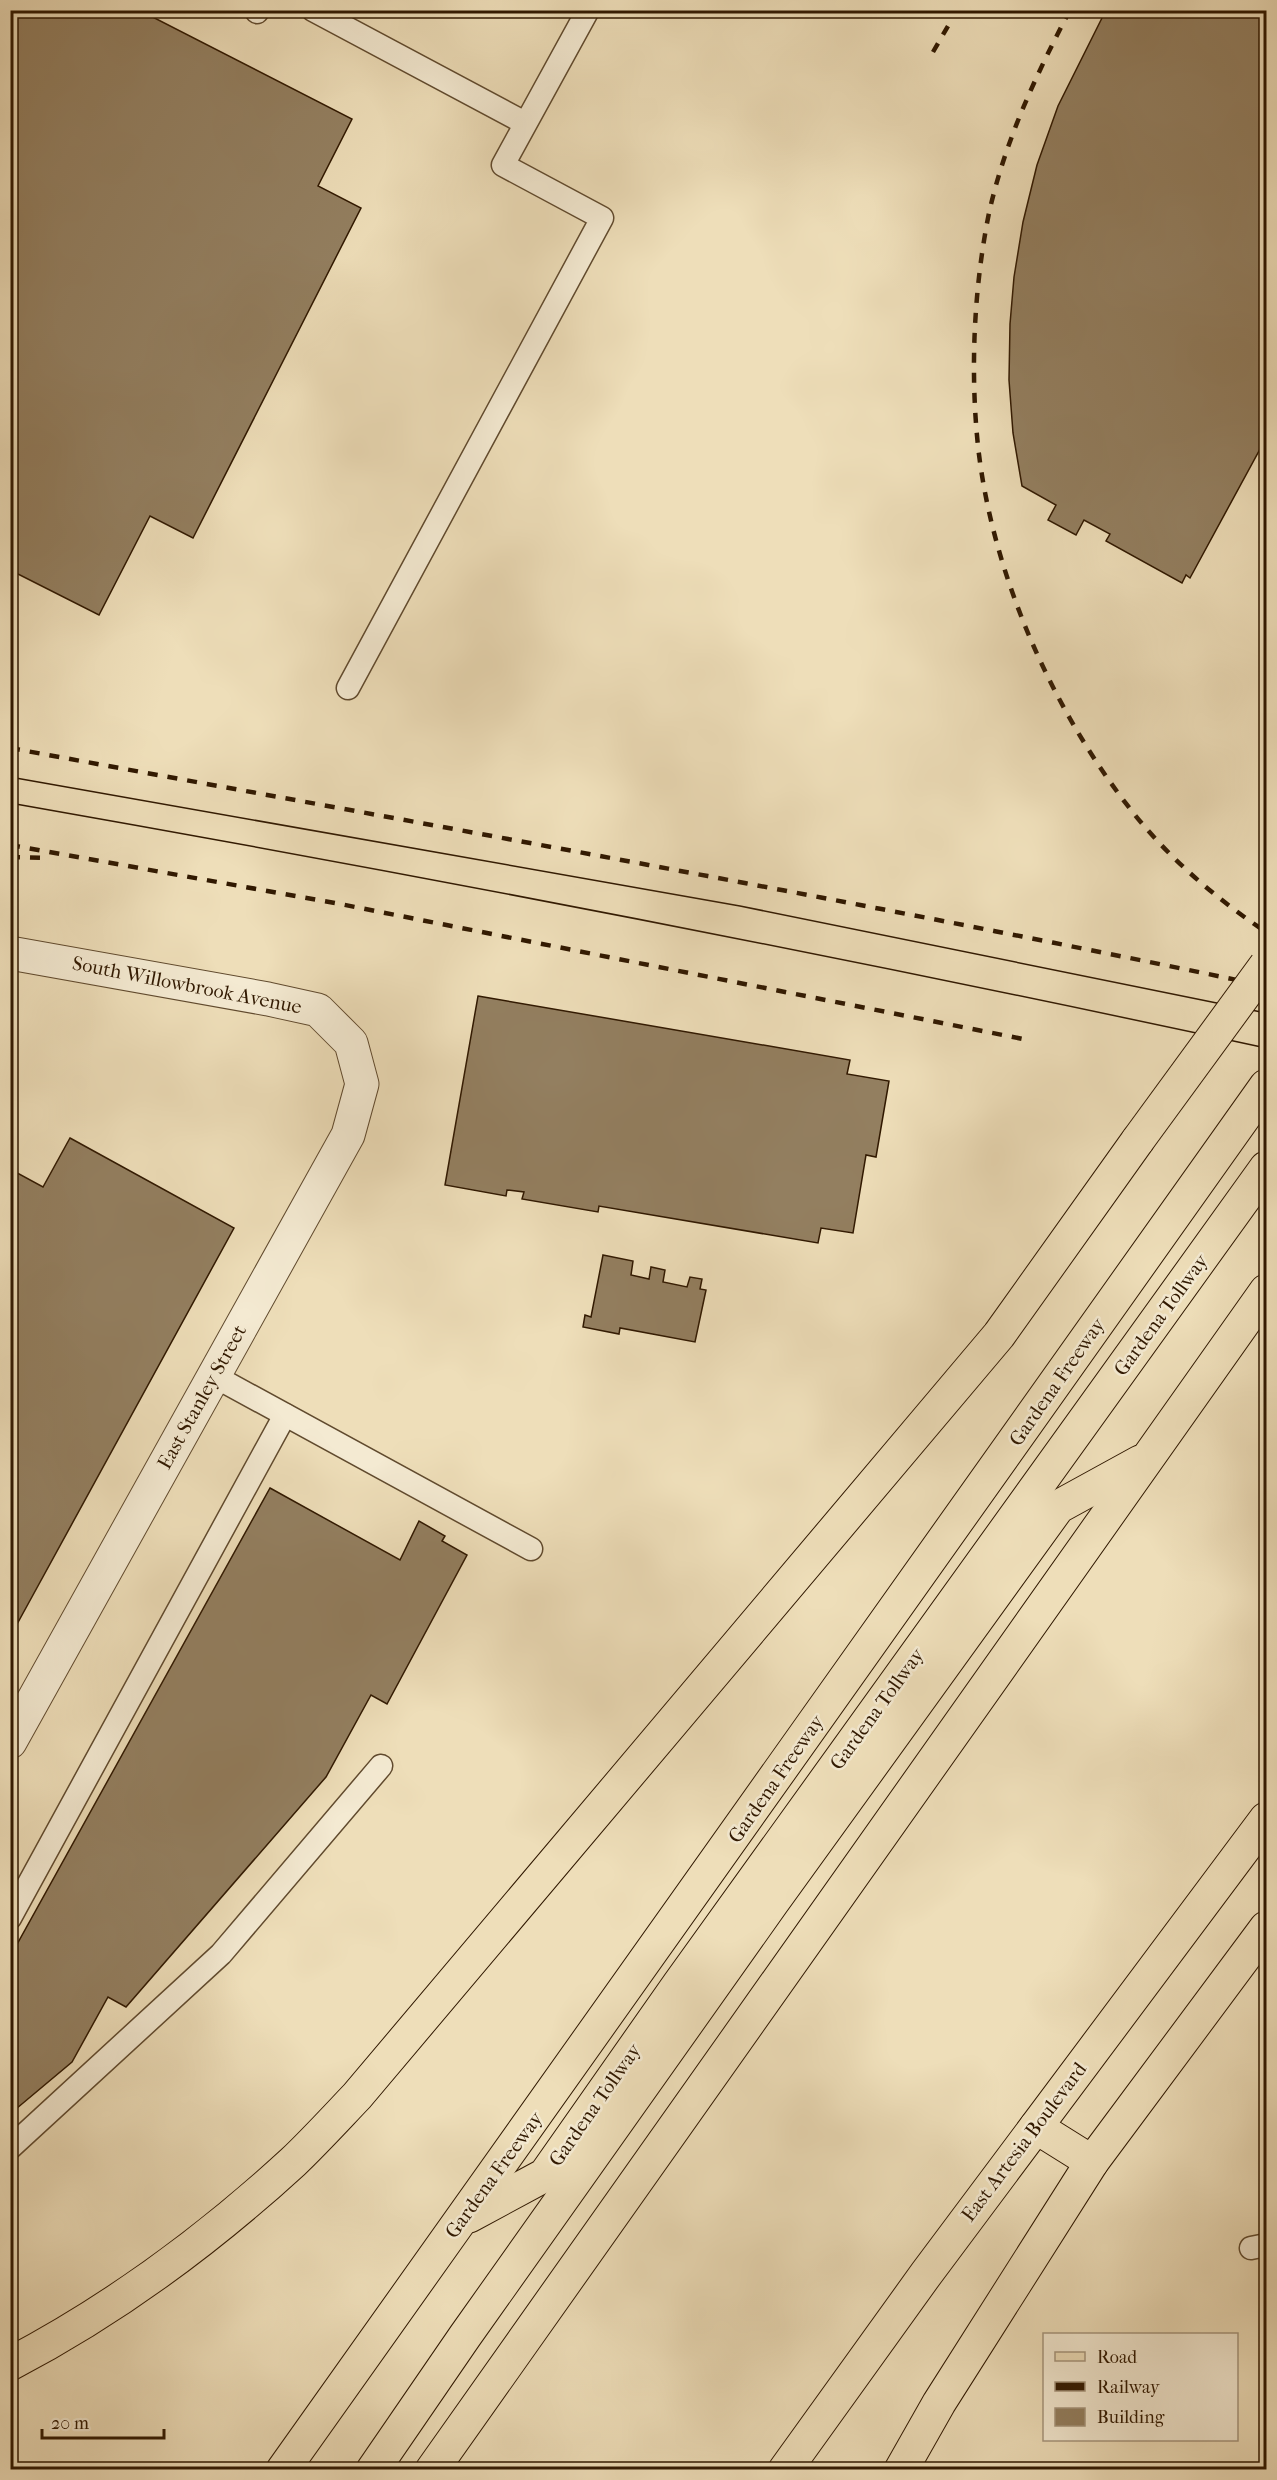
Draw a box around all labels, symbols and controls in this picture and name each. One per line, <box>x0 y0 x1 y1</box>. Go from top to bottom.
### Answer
street label: South Willowbrook Avenue <box>70 951 304 1019</box>
street label: Gardena Tollway <box>1109 1249 1214 1380</box>
street label: Gardena Freeway <box>1004 1313 1110 1450</box>
street label: East Stanley Street <box>153 1321 251 1473</box>
street label: Gardena Tollway <box>825 1643 930 1774</box>
street label: Gardena Freeway <box>723 1710 829 1847</box>
street label: Gardena Tollway <box>544 2038 647 2171</box>
street label: East Artesia Boulevard <box>957 2057 1092 2226</box>
street label: Gardena Freeway <box>440 2106 548 2243</box>
legend <box>1043 2333 1238 2441</box>
text: Road <box>1097 2347 1137 2368</box>
text: Railway <box>1097 2377 1161 2398</box>
scale bar <box>42 2402 164 2440</box>
text: Building <box>1097 2407 1165 2428</box>
text: 20 m <box>51 2413 89 2434</box>

